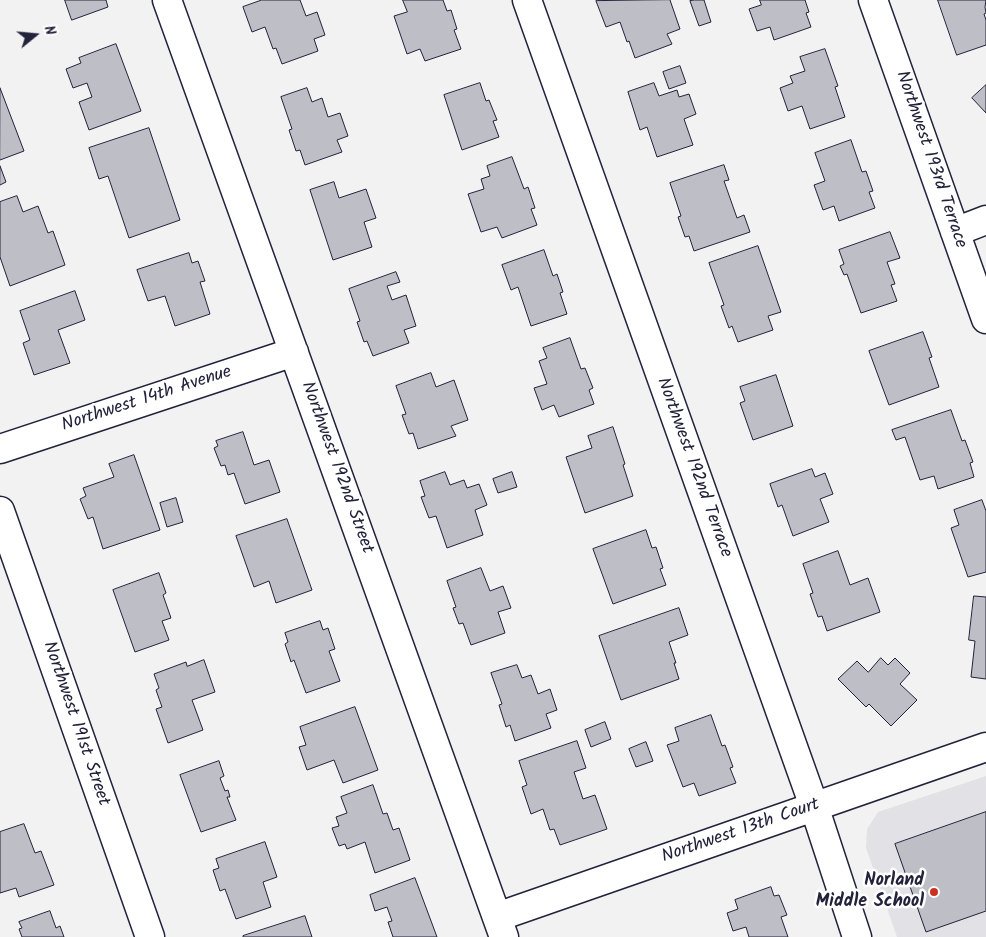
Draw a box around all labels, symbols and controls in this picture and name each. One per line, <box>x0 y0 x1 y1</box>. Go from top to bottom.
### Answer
north arrow <box>10 10 60 60</box>
text: N <box>38 23 61 38</box>
street label: Northwest 193rd Terrace <box>890 69 970 251</box>
street label: Northwest 14th Avenue <box>59 362 235 438</box>
street label: Northwest 192nd Terrace <box>650 375 736 561</box>
street label: Northwest 192nd Street <box>295 379 377 557</box>
street label: Northwest 191st Street <box>37 639 113 809</box>
street label: Northwest 13th Court <box>659 795 823 869</box>
place label: Norland Middle School <box>816 871 924 914</box>
marker: Norland Middle School <box>928 886 940 898</box>

